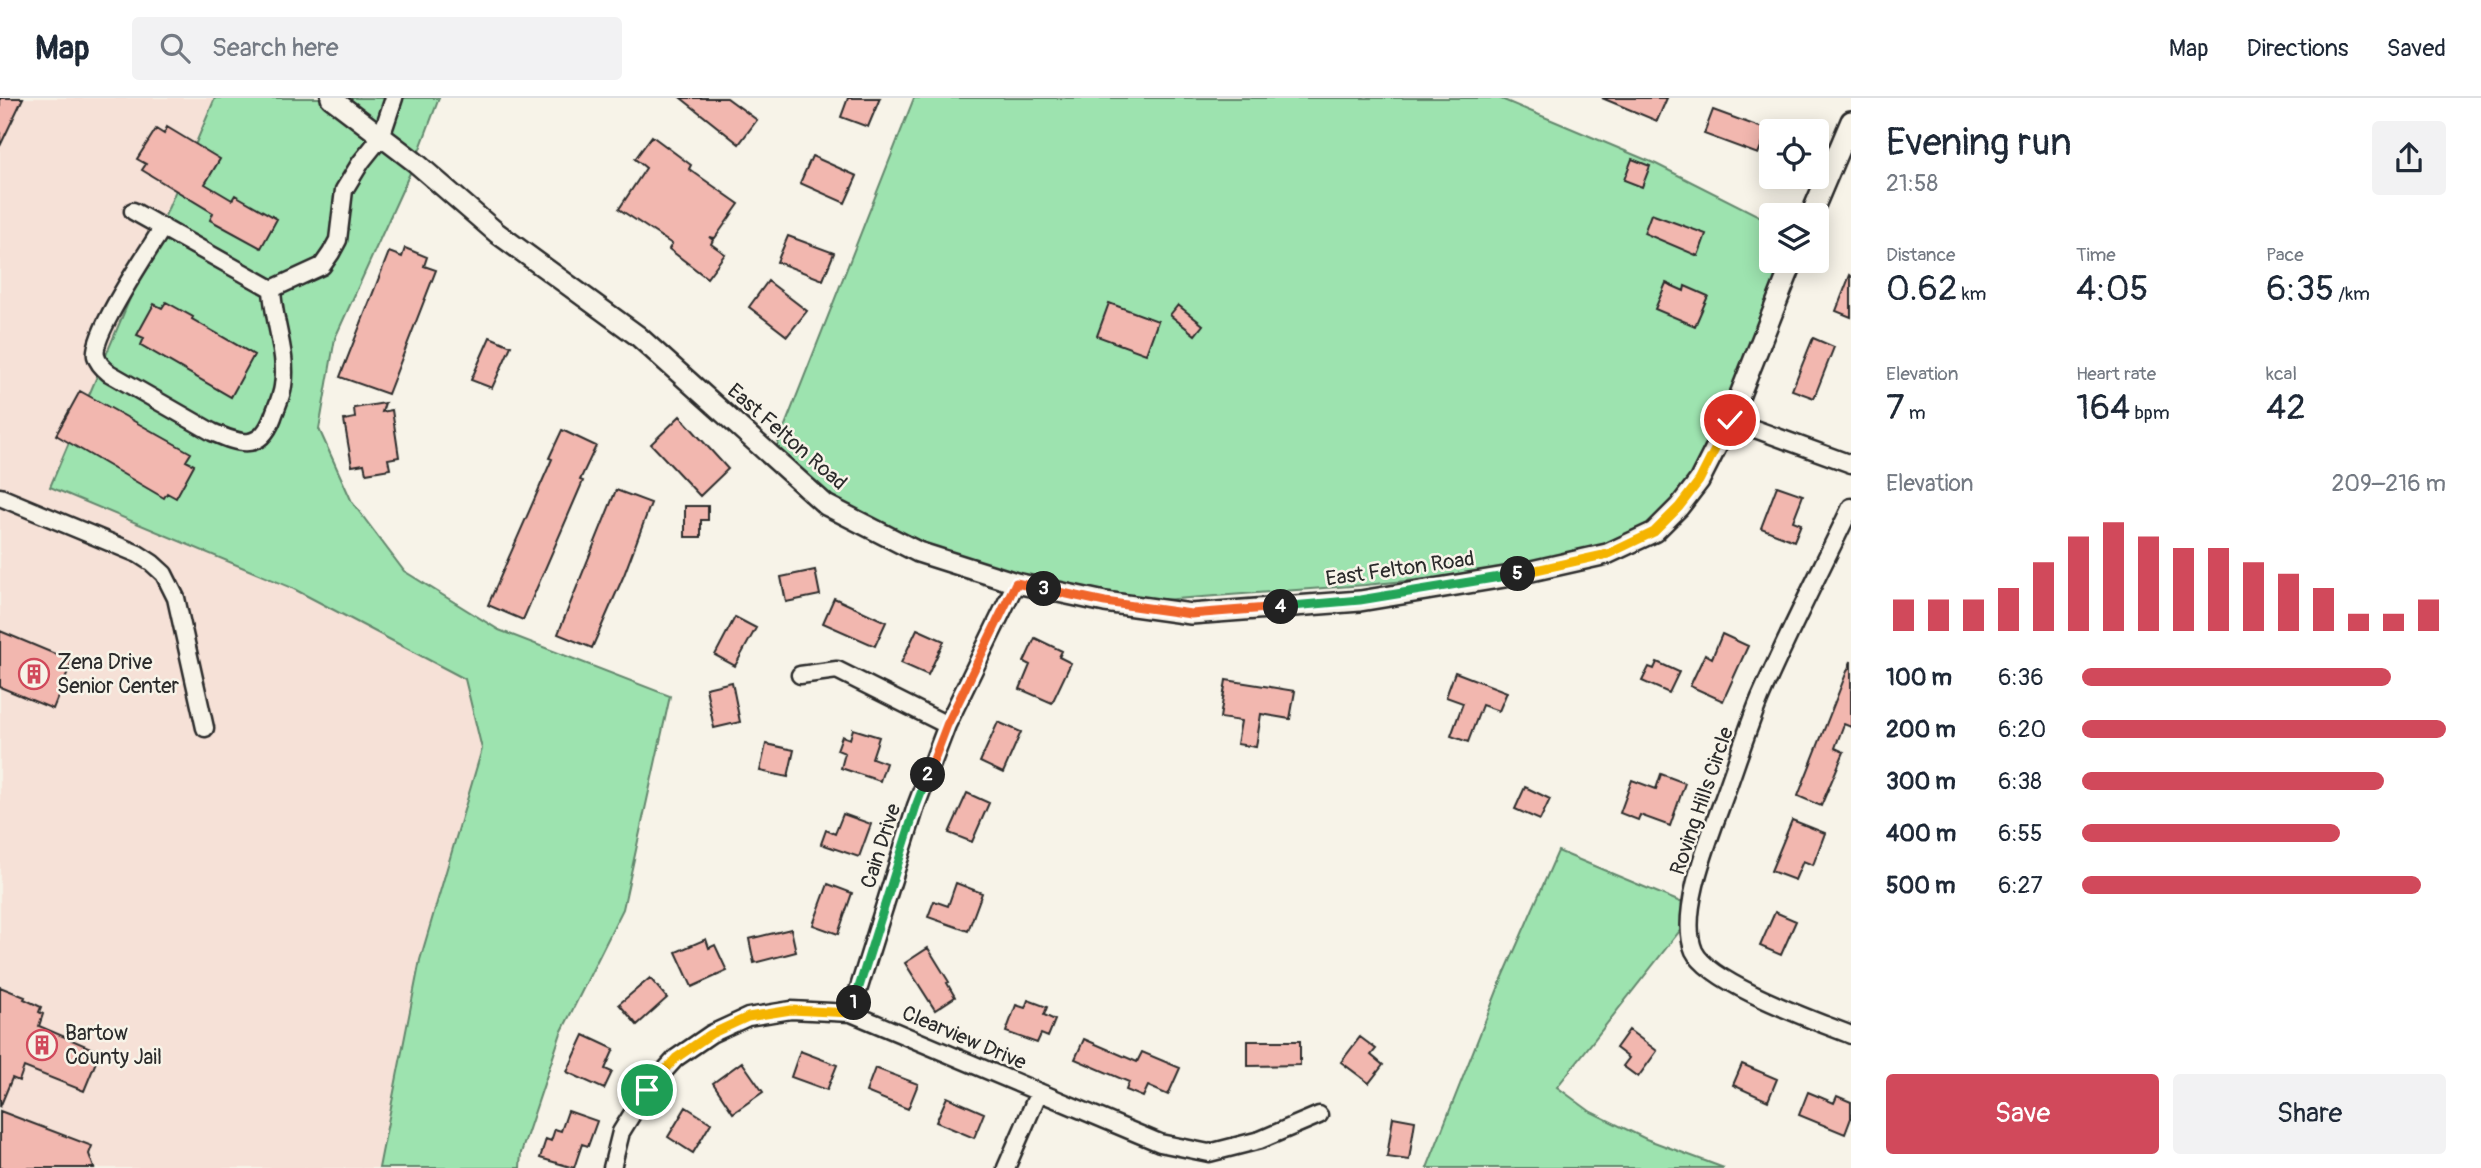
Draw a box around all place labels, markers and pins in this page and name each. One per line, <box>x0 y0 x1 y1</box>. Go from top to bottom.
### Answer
pin <box>1700 390 1760 450</box>
pin: 5 <box>1500 556 1536 592</box>
pin: 3 <box>1026 572 1062 606</box>
pin: 4 <box>1264 589 1298 624</box>
place label: Zena Drive Senior Center <box>57 649 180 700</box>
building icon: Zena Drive Senior Center <box>17 657 51 691</box>
pin: 2 <box>911 758 946 792</box>
pin: 1 <box>836 986 872 1020</box>
place label: Bartow County Jail <box>65 1020 162 1071</box>
building icon: Bartow County Jail <box>25 1028 59 1062</box>
pin <box>617 1060 677 1120</box>

